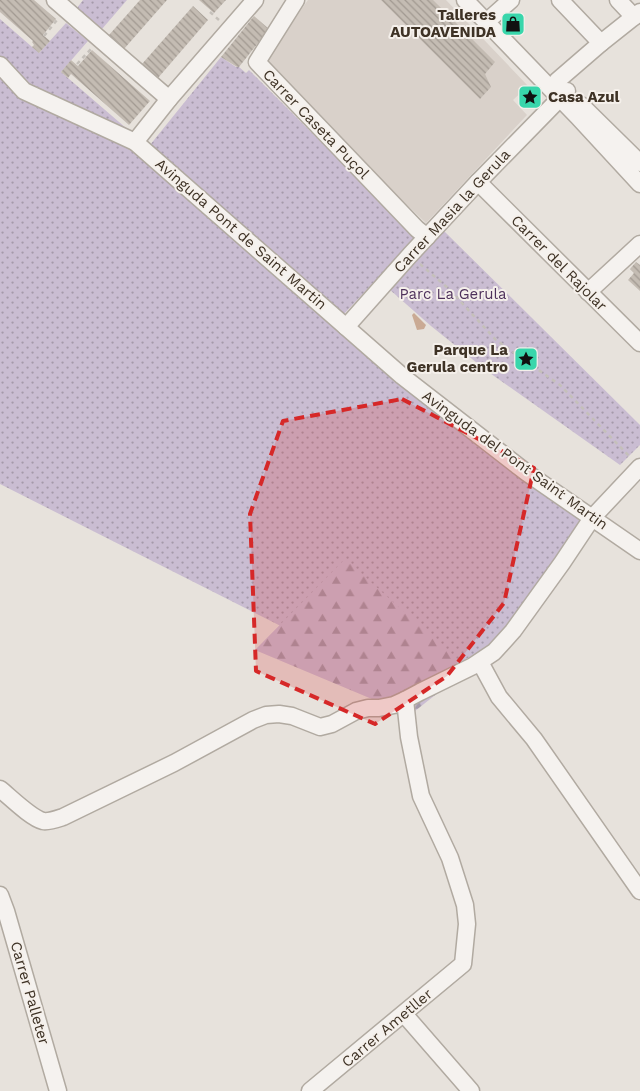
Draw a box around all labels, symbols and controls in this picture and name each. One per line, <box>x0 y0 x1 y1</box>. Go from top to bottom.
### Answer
place label: Talleres AUTOAVENIDA <box>390 6 497 41</box>
shop icon: Talleres AUTOAVENIDA <box>500 11 526 37</box>
street label: Carrer Caseta Puçol <box>259 65 373 183</box>
place icon: Casa Azul <box>517 84 543 110</box>
place label: Casa Azul <box>548 88 620 106</box>
street label: Carrer Masia la Gerula <box>390 145 514 277</box>
street label: Avinguda Pont de Saint Martin <box>152 155 330 313</box>
street label: Carrer del Rajolar <box>507 211 611 315</box>
park label: Parc La Gerula <box>399 285 507 303</box>
place label: Parque La Gerula centro <box>407 341 508 376</box>
place icon: Parque La Gerula centro <box>513 346 539 372</box>
street label: Avinguda del Pont Saint Martin <box>419 387 611 533</box>
street label: Carrer Palleter <box>7 939 53 1047</box>
street label: Carrer Ametller <box>338 985 436 1071</box>

